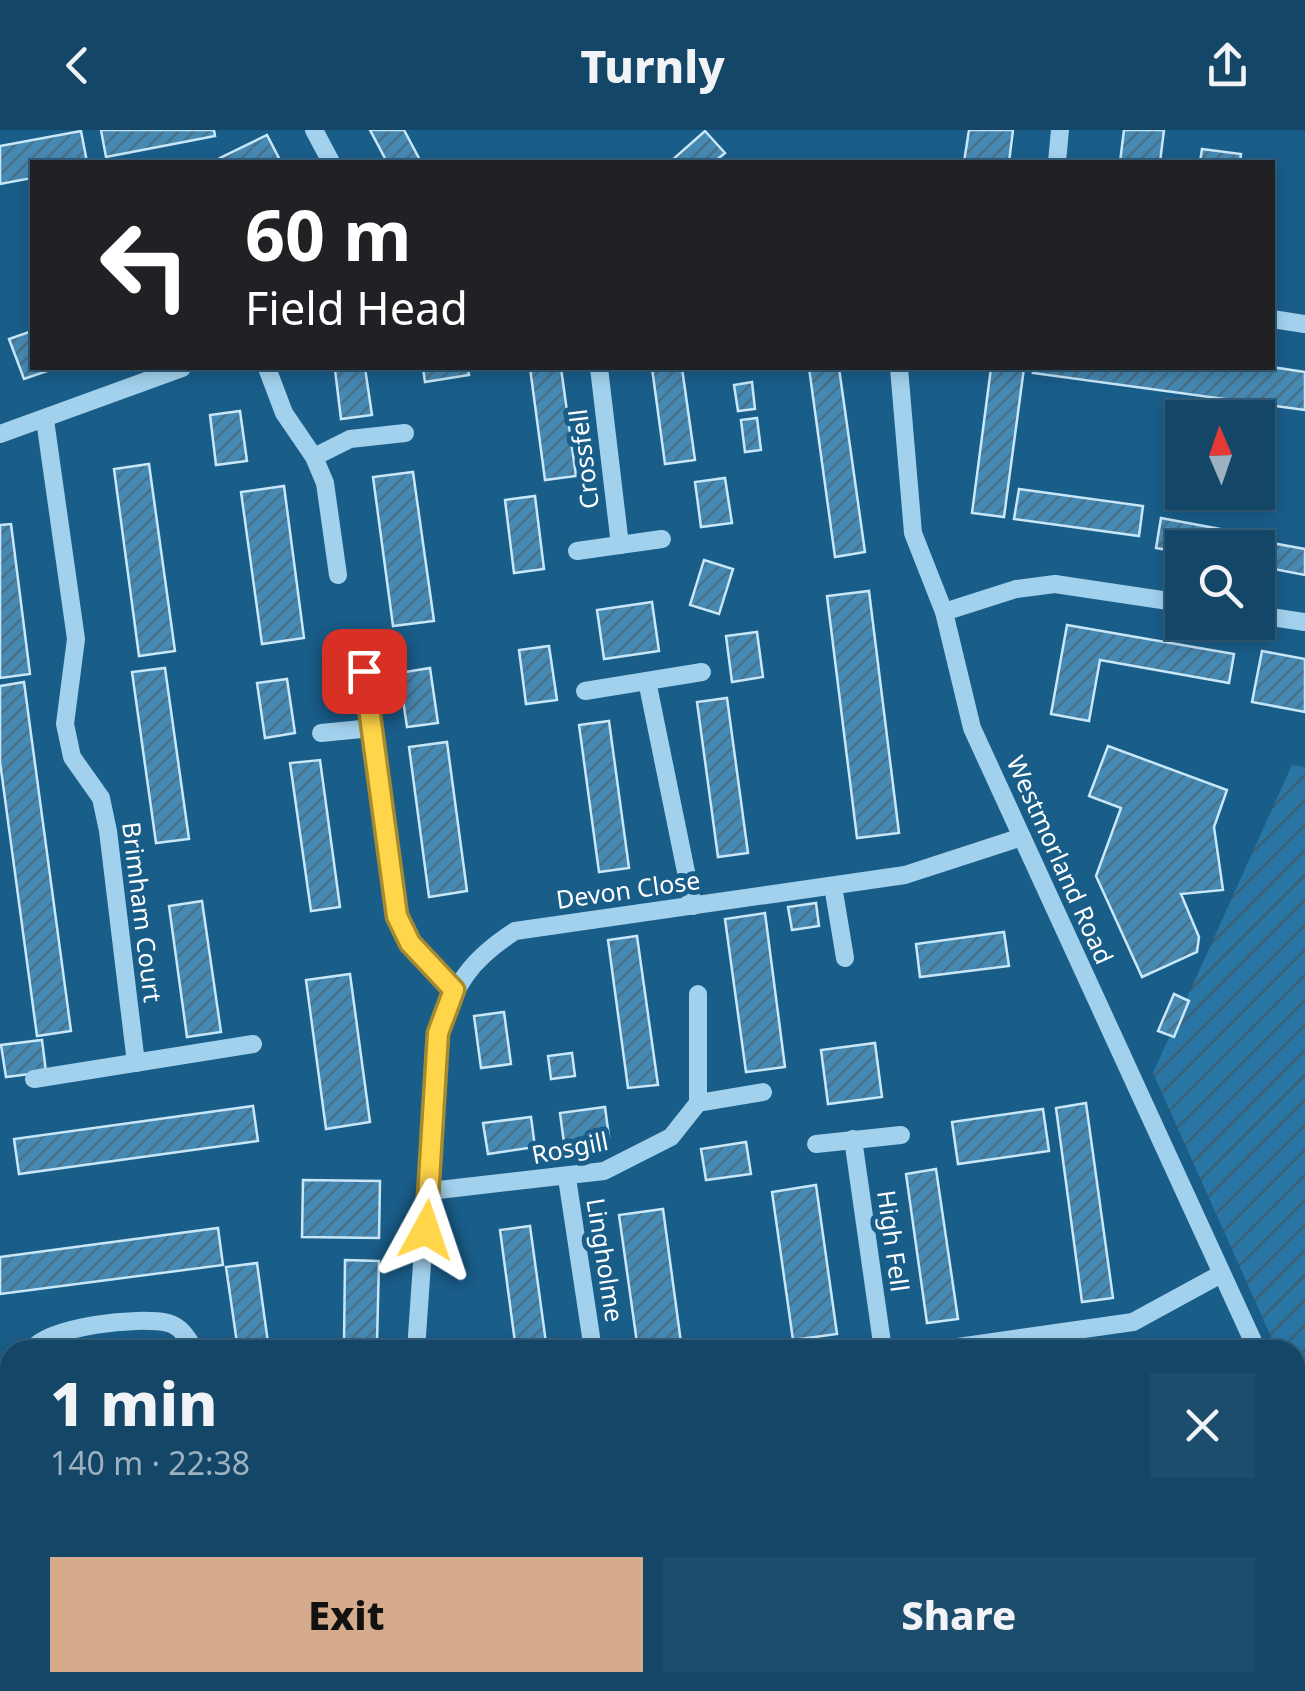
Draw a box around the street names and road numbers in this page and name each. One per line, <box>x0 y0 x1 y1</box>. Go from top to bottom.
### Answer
street label: Crossfell <box>560 407 606 511</box>
street label: Westmorland Road <box>1000 750 1122 969</box>
street label: Brimham Court <box>115 820 171 1004</box>
street label: Devon Close <box>554 862 702 916</box>
street label: Rosgill <box>529 1123 611 1171</box>
street label: High Fell <box>870 1188 918 1294</box>
street label: Lingholme <box>579 1196 633 1324</box>

